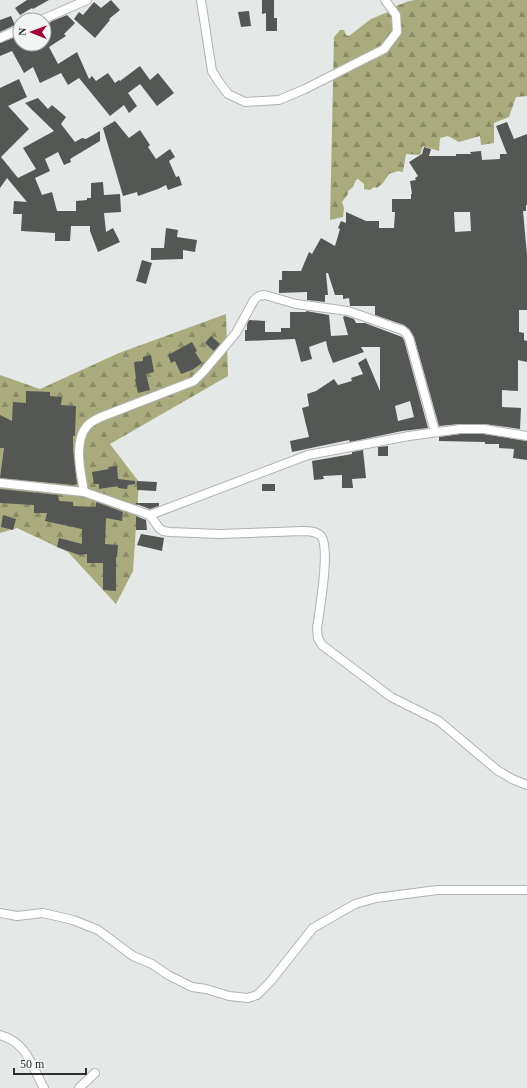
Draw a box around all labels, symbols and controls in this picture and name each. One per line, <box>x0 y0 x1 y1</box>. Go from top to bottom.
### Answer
north arrow <box>12 12 52 52</box>
text: N <box>16 28 28 36</box>
scale bar <box>14 1050 86 1076</box>
text: 50 m <box>20 1057 45 1071</box>

